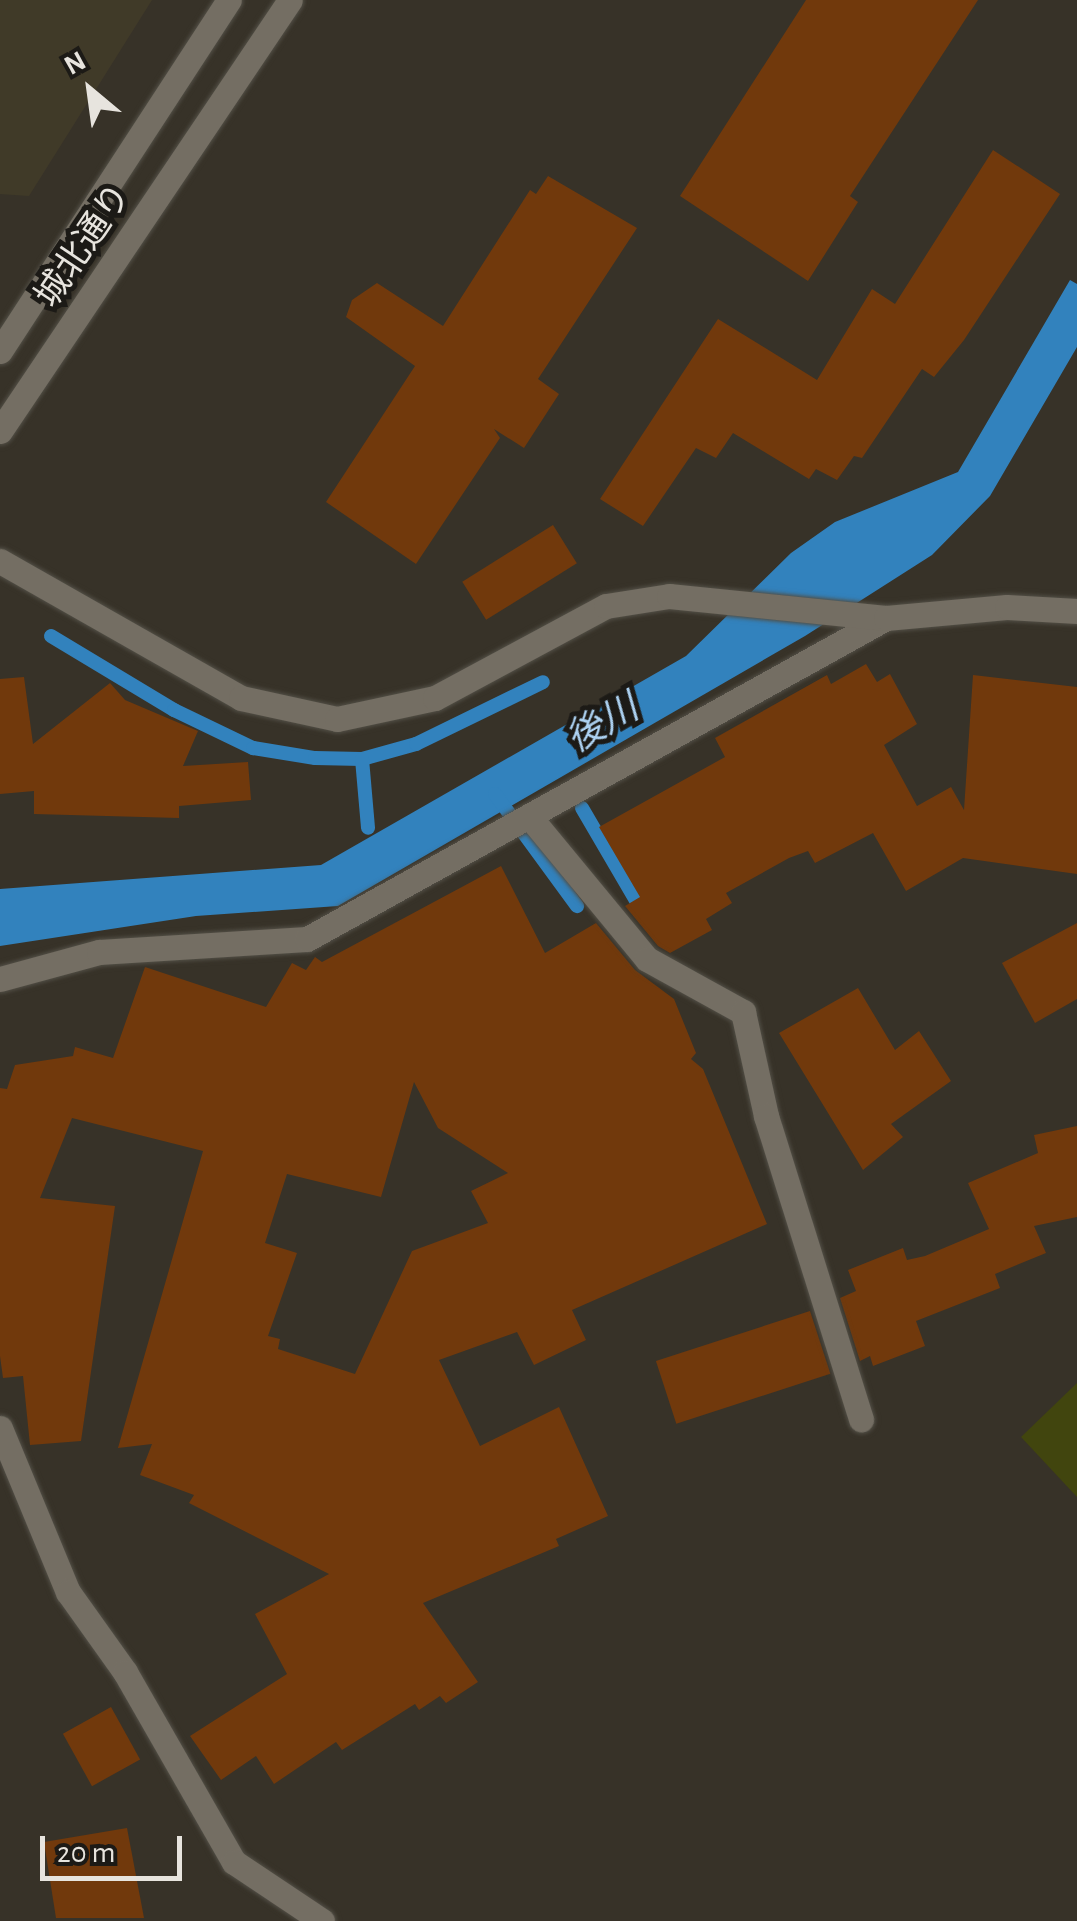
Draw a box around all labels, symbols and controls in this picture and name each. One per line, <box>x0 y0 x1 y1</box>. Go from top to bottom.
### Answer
north arrow <box>40 40 140 140</box>
text: N <box>60 47 91 81</box>
street label: 城北通り <box>27 176 141 316</box>
water label: 後川 <box>559 686 647 764</box>
scale bar <box>45 1816 188 1878</box>
text: 20 m <box>57 1838 115 1868</box>

